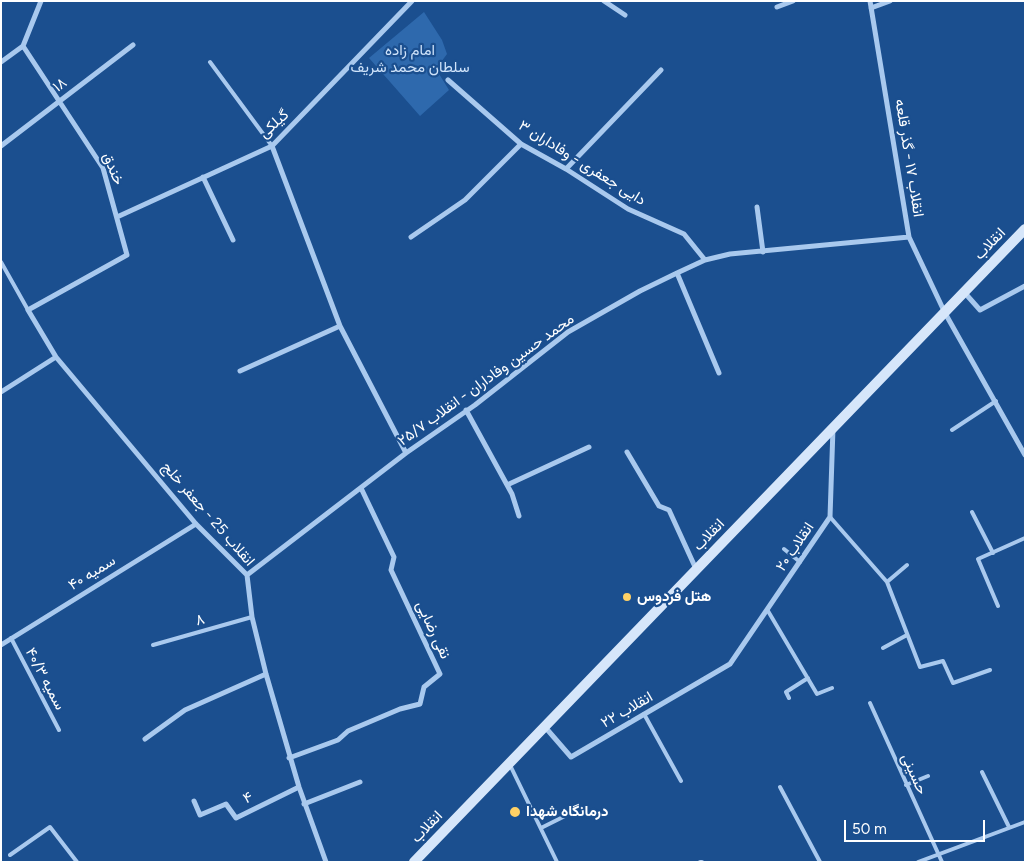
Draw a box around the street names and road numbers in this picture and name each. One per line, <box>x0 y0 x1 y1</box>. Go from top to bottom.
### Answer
street label: ۱۸ <box>49 74 71 96</box>
street label: انقلاب ۱۷ - گذر قلعه <box>891 98 927 218</box>
street label: گیلکی <box>255 106 293 142</box>
street label: دایی جعفری - وفاداران ۳ <box>515 117 649 209</box>
street label: خندق <box>98 150 128 188</box>
street label: انقلاب <box>971 224 1009 264</box>
street label: محمد حسین وفاداران - انقلاب ۲۵/۷ <box>394 310 578 450</box>
street label: انقلاب 25 - جعفر خلج <box>158 458 258 570</box>
street label: انقلاب <box>690 515 728 555</box>
street label: انقلاب ۲۰ <box>772 519 818 575</box>
street label: سمیه ۴۰ <box>65 552 119 594</box>
street label: نقی رضایی <box>412 598 454 662</box>
street label: ۸ <box>193 610 207 630</box>
street label: سمیه ۴۰/۳ <box>21 645 69 713</box>
street label: انقلاب ۲۲ <box>598 688 656 732</box>
street label: حسینی <box>897 751 931 797</box>
street label: ۴ <box>240 788 256 808</box>
street label: انقلاب <box>408 807 446 847</box>

